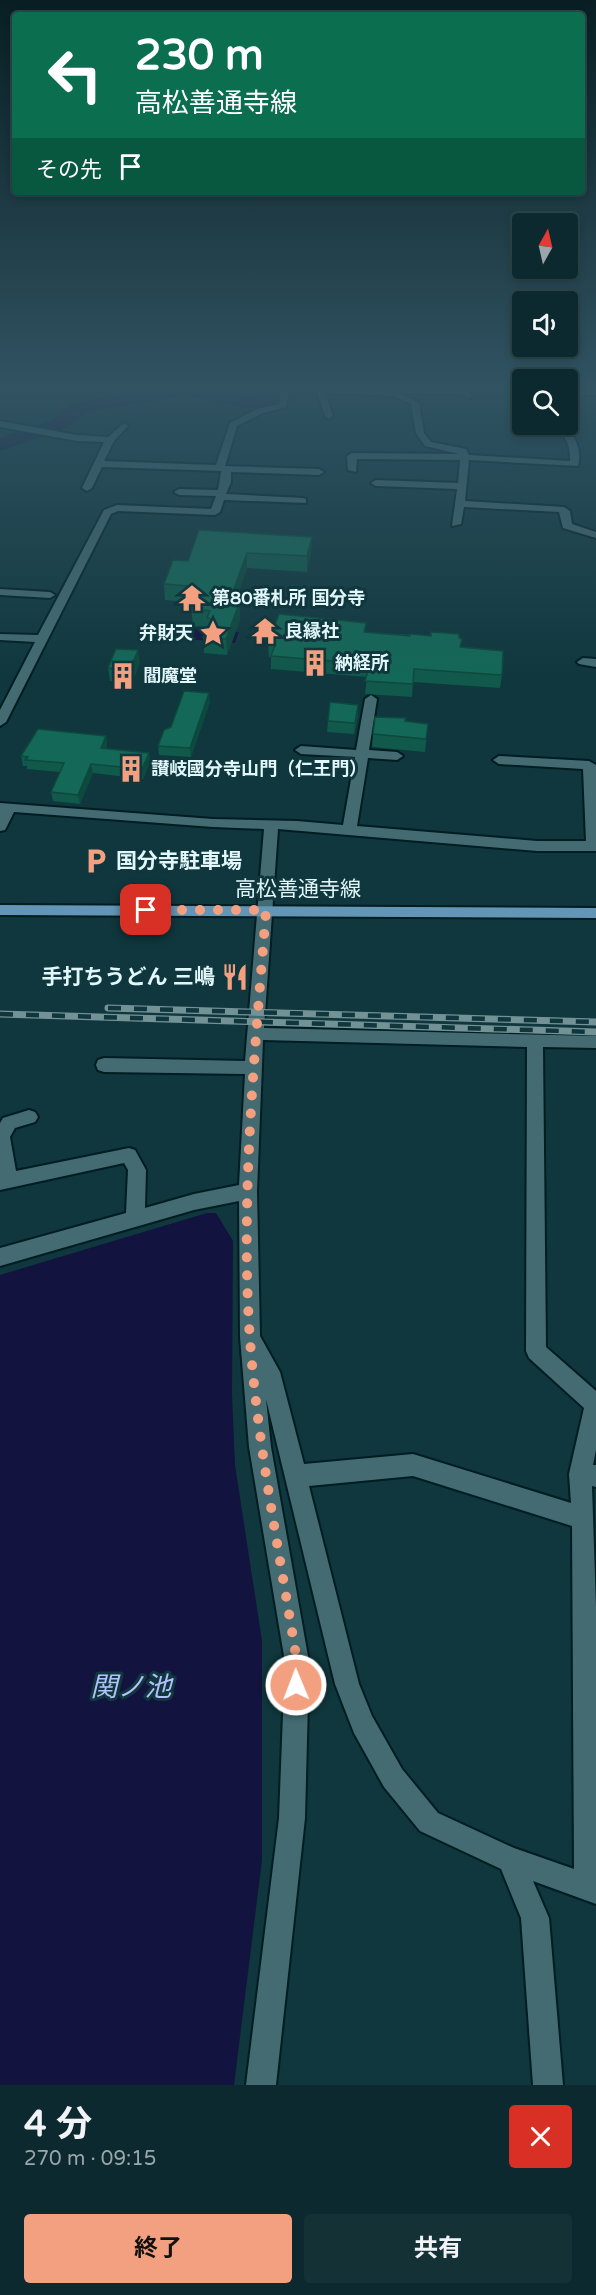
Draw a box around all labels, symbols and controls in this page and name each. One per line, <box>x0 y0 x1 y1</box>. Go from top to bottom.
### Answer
text: 230 m <box>135 30 264 81</box>
icon: left <box>36 36 114 114</box>
text: 高松善通寺線 <box>135 87 297 120</box>
icon: arrive <box>114 150 147 183</box>
text: その先 <box>36 157 102 183</box>
north arrow <box>512 213 578 279</box>
map controls <box>512 213 578 435</box>
button: sound <box>512 291 578 357</box>
button: search <box>512 369 578 435</box>
temple icon: 第80番札所 国分寺 <box>177 583 207 613</box>
place label: 第80番札所 国分寺 <box>212 587 365 609</box>
temple icon: 良縁社 <box>250 616 280 646</box>
place icon: 弁財天 <box>198 618 228 648</box>
place label: 良縁社 <box>285 620 339 642</box>
place label: 弁財天 <box>139 622 193 644</box>
building icon: 納経所 <box>300 648 330 678</box>
place label: 納経所 <box>335 652 389 674</box>
building icon: 閻魔堂 <box>108 661 138 691</box>
place label: 閻魔堂 <box>143 665 197 687</box>
building icon: 讃岐國分寺山門（仁王門） <box>116 754 146 784</box>
place label: 讃岐國分寺山門（仁王門） <box>151 758 367 780</box>
parking icon: 国分寺駐車場 <box>81 846 111 876</box>
place label: 国分寺駐車場 <box>116 849 242 874</box>
street label: 高松善通寺線 <box>235 877 361 902</box>
pin <box>120 884 171 935</box>
icon: arrive <box>129 893 162 926</box>
restaurant icon: 手打ちうどん 三嶋 <box>220 962 250 992</box>
place label: 手打ちうどん 三嶋 <box>42 965 215 990</box>
position arrow <box>264 1653 328 1717</box>
water label: 関ノ池 <box>91 1671 174 1704</box>
text: 4 分 <box>24 2103 92 2146</box>
button: close <box>509 2105 572 2168</box>
text: 270 m · 09:15 <box>24 2147 156 2171</box>
button: 終了 <box>24 2214 292 2283</box>
button: 共有 <box>304 2214 572 2283</box>

